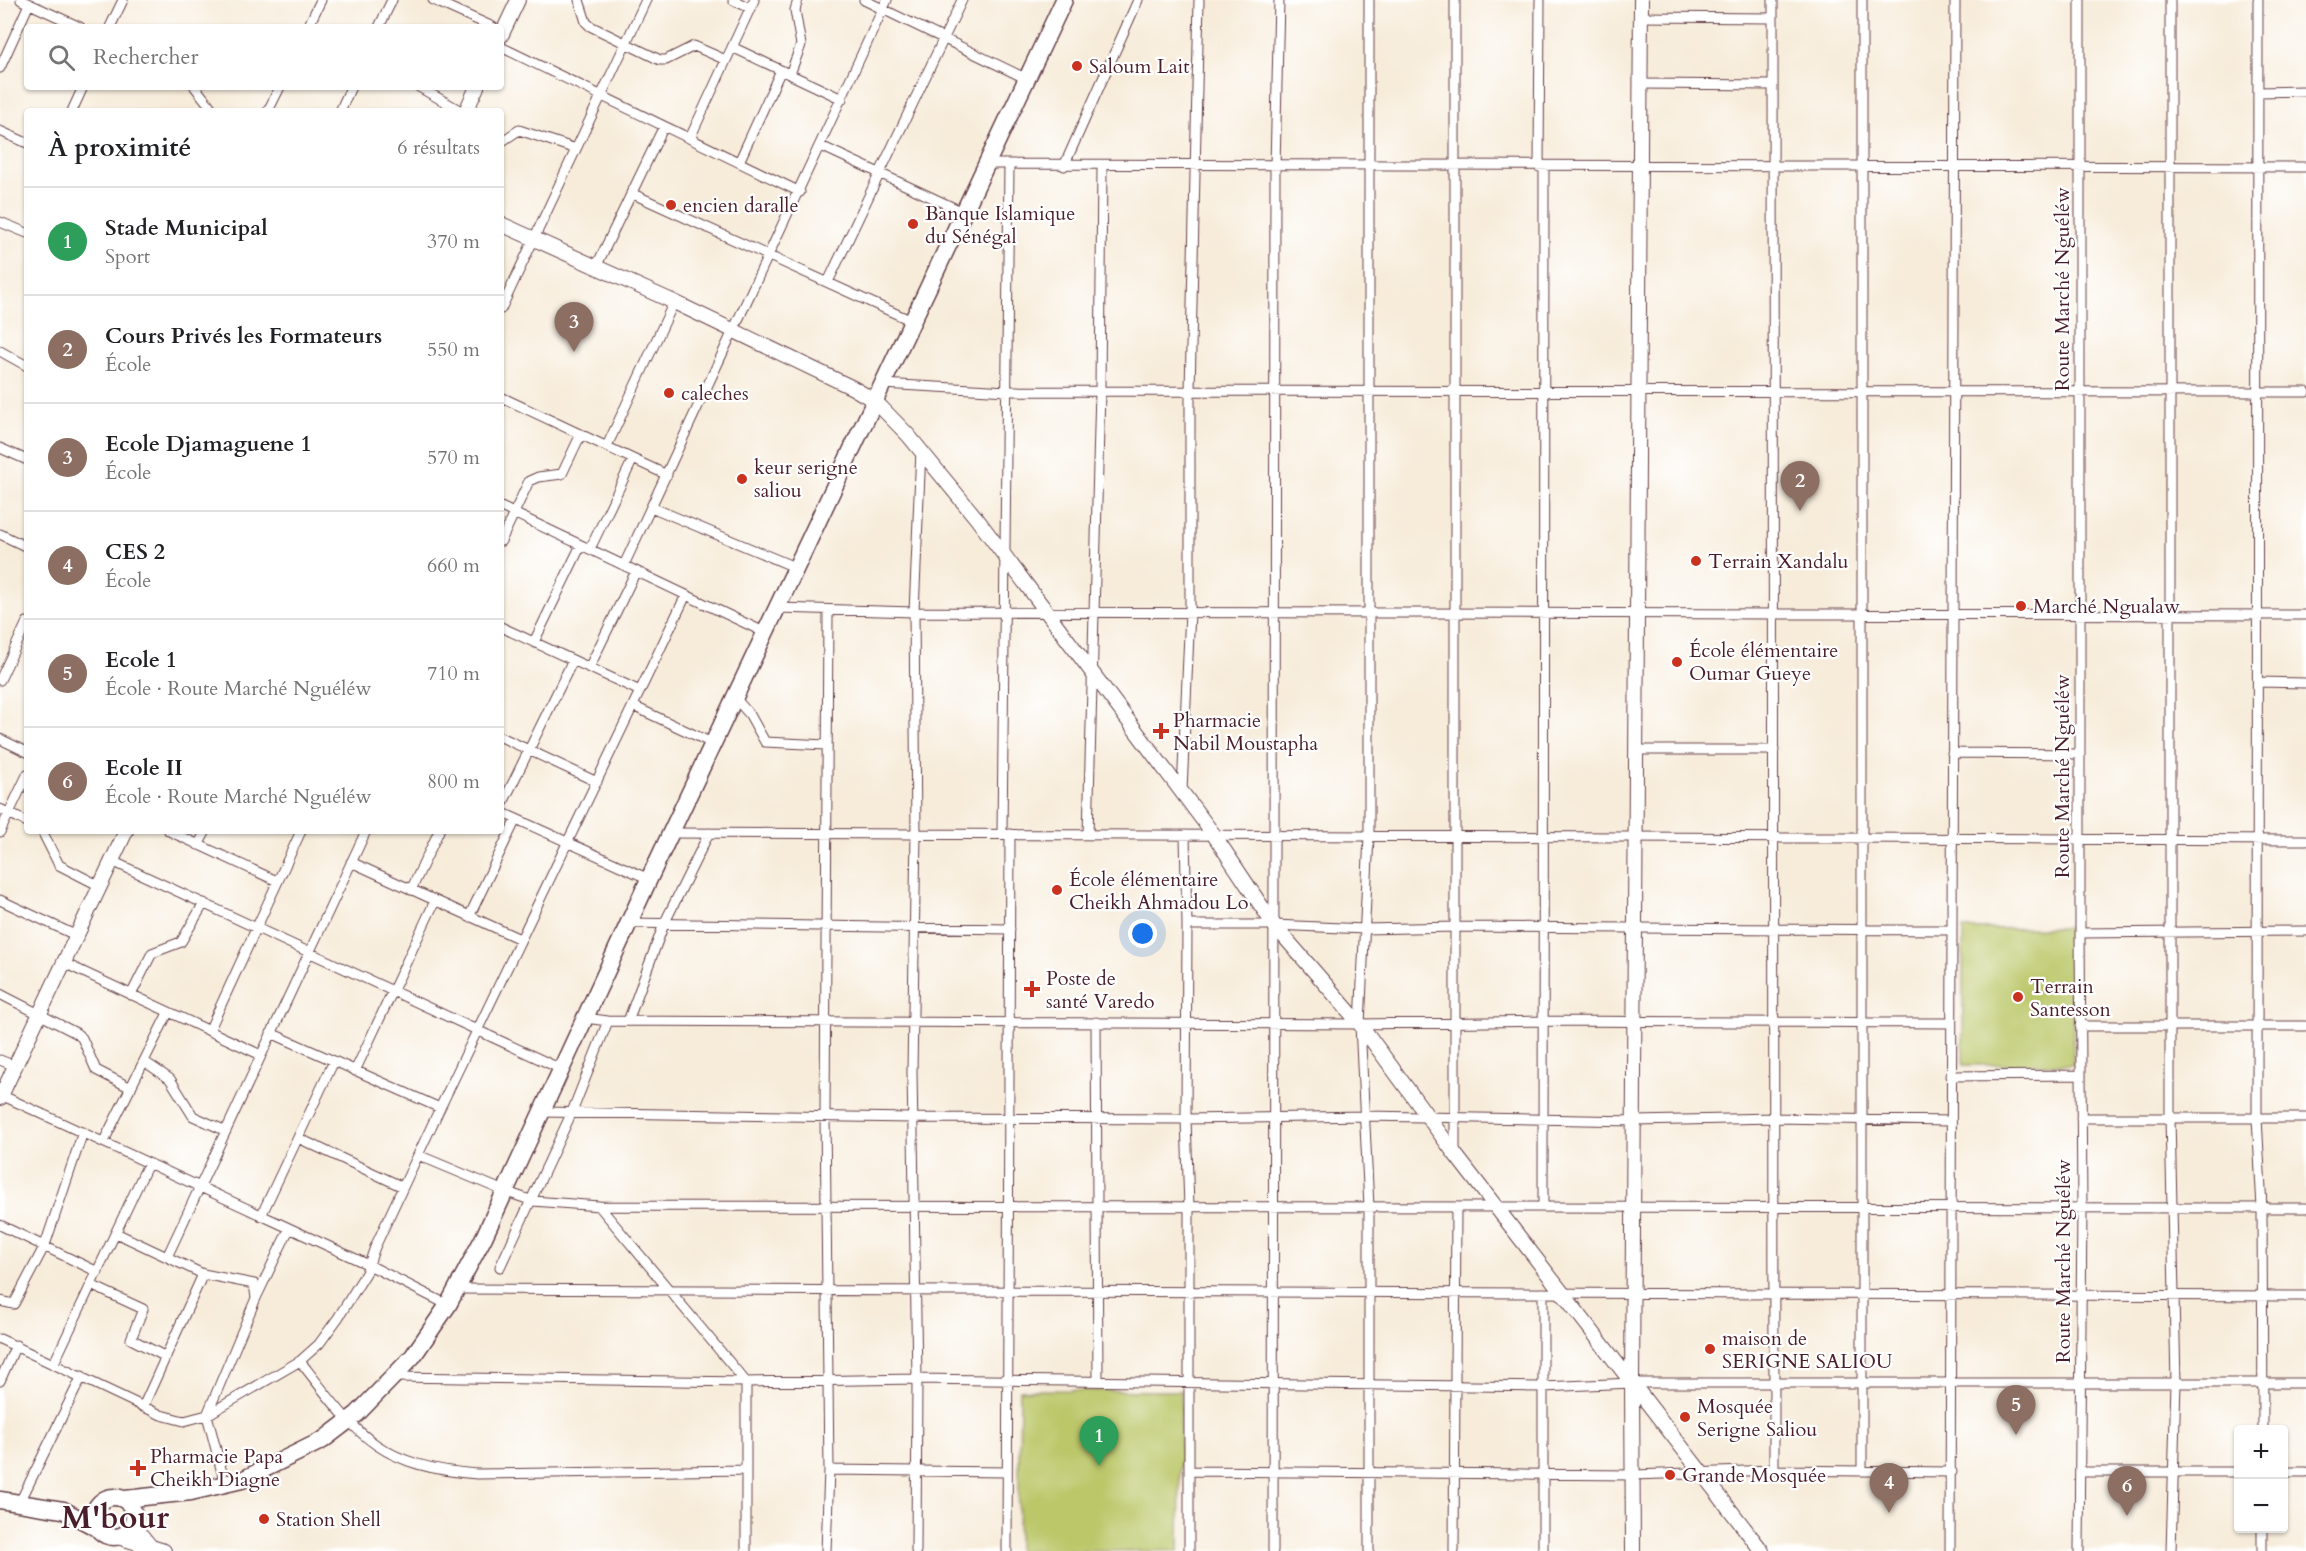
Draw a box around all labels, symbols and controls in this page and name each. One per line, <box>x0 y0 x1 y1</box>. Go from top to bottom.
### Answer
search box <box>24 24 504 90</box>
icon: search <box>45 41 78 74</box>
text: Rechercher <box>93 42 198 72</box>
place label: Saloum Lait <box>1089 53 1190 80</box>
marker: Saloum Lait <box>1070 59 1084 73</box>
text: À proximité <box>48 130 191 165</box>
text: 6 résultats <box>397 134 480 161</box>
street label: Route Marché Nguéléw <box>2049 187 2076 391</box>
place label: encien daralle <box>683 192 799 219</box>
marker: encien daralle <box>664 198 678 212</box>
place label: Banque Islamique du Sénégal <box>925 200 1075 250</box>
text: Stade Municipal <box>105 213 268 243</box>
marker: Banque Islamique du Sénégal <box>906 217 920 231</box>
text: 1 <box>62 228 73 255</box>
text: 370 m <box>427 228 480 255</box>
text: Sport <box>105 243 150 270</box>
pin: 3 <box>554 302 594 352</box>
text: Cours Privés les Formateurs <box>105 321 382 351</box>
text: 2 <box>62 336 73 363</box>
text: 550 m <box>427 336 480 363</box>
text: École <box>105 351 151 378</box>
place label: caleches <box>681 380 749 407</box>
marker: caleches <box>662 386 676 400</box>
text: Ecole Djamaguene 1 <box>105 429 312 459</box>
text: 3 <box>62 444 73 471</box>
text: 570 m <box>427 444 480 471</box>
place label: keur serigne saliou <box>754 454 858 504</box>
text: École <box>105 459 151 486</box>
pin: 2 <box>1780 462 1820 511</box>
marker: keur serigne saliou <box>735 472 749 486</box>
text: CES 2 <box>105 537 165 567</box>
place label: Terrain Xandalu <box>1708 548 1848 575</box>
text: 4 <box>62 552 73 579</box>
text: 660 m <box>427 552 480 579</box>
marker: Terrain Xandalu <box>1689 554 1703 568</box>
text: École <box>105 567 151 594</box>
place label: Marché Ngualaw <box>2033 593 2180 620</box>
marker: Marché Ngualaw <box>2014 599 2028 613</box>
place label: École élémentaire Oumar Gueye <box>1689 637 1838 687</box>
text: Ecole 1 <box>105 645 177 675</box>
marker: École élémentaire Oumar Gueye <box>1670 655 1684 669</box>
text: 5 <box>62 660 73 687</box>
text: 710 m <box>427 660 480 687</box>
street label: Route Marché Nguéléw <box>2049 674 2076 878</box>
text: École · Route Marché Nguéléw <box>105 675 372 702</box>
place label: Pharmacie Nabil Moustapha <box>1173 707 1318 757</box>
marker: Pharmacie Nabil Moustapha <box>1154 724 1168 738</box>
text: Ecole II <box>105 753 183 783</box>
text: 6 <box>62 768 73 795</box>
text: 800 m <box>427 768 480 795</box>
text: École · Route Marché Nguéléw <box>105 783 372 810</box>
place label: École élémentaire Cheikh Ahmadou Lo <box>1069 866 1249 916</box>
marker: École élémentaire Cheikh Ahmadou Lo <box>1050 883 1064 897</box>
your location <box>1128 919 1157 948</box>
place label: Poste de santé Varedo <box>1046 965 1155 1015</box>
place label: Terrain Santesson <box>2030 973 2112 1023</box>
marker: Poste de santé Varedo <box>1023 980 1041 998</box>
marker: Terrain Santesson <box>2011 990 2025 1004</box>
street label: Route Marché Nguéléw <box>2050 1159 2077 1363</box>
place label: maison de SERIGNE SALIOU <box>1722 1325 1893 1375</box>
marker: maison de SERIGNE SALIOU <box>1703 1342 1717 1356</box>
pin: 5 <box>1996 1386 2036 1435</box>
place label: Mosquée Serigne Saliou <box>1697 1393 1817 1443</box>
marker: Mosquée Serigne Saliou <box>1678 1410 1692 1424</box>
pin: 1 <box>1080 1416 1118 1466</box>
map controls <box>2234 1425 2288 1533</box>
button: + <box>2234 1425 2288 1479</box>
place label: Pharmacie Papa Cheikh Diagne <box>150 1443 284 1493</box>
marker: Pharmacie Papa Cheikh Diagne <box>131 1461 145 1475</box>
place label: Grande Mosquée <box>1682 1462 1826 1489</box>
pin: 4 <box>1870 1464 1908 1513</box>
pin: 6 <box>2108 1466 2146 1516</box>
marker: Grande Mosquée <box>1663 1468 1677 1482</box>
button: − <box>2234 1479 2288 1533</box>
district label: M'bour <box>61 1496 169 1540</box>
place label: Station Shell <box>276 1506 381 1533</box>
marker: Station Shell <box>257 1512 271 1526</box>

